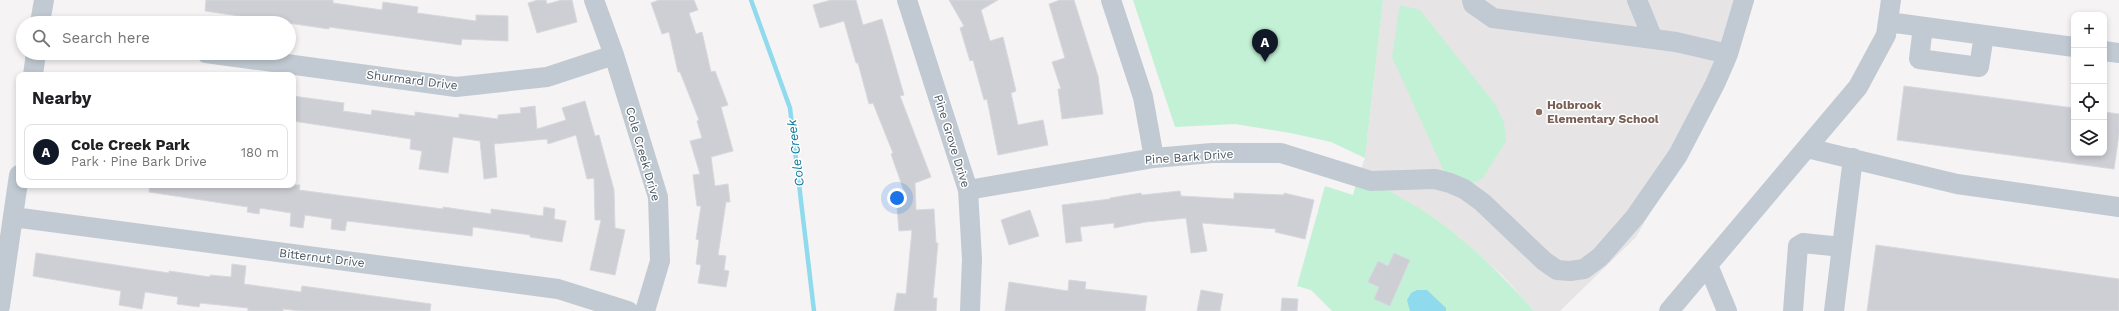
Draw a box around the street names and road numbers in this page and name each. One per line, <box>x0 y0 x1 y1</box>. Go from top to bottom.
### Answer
street label: Shurmard Drive <box>366 67 458 93</box>
street label: Pine Grove Drive <box>931 93 973 189</box>
street label: Cole Creek Drive <box>623 105 663 203</box>
street label: Pine Bark Drive <box>1144 147 1234 167</box>
street label: Bitternut Drive <box>278 246 366 270</box>

